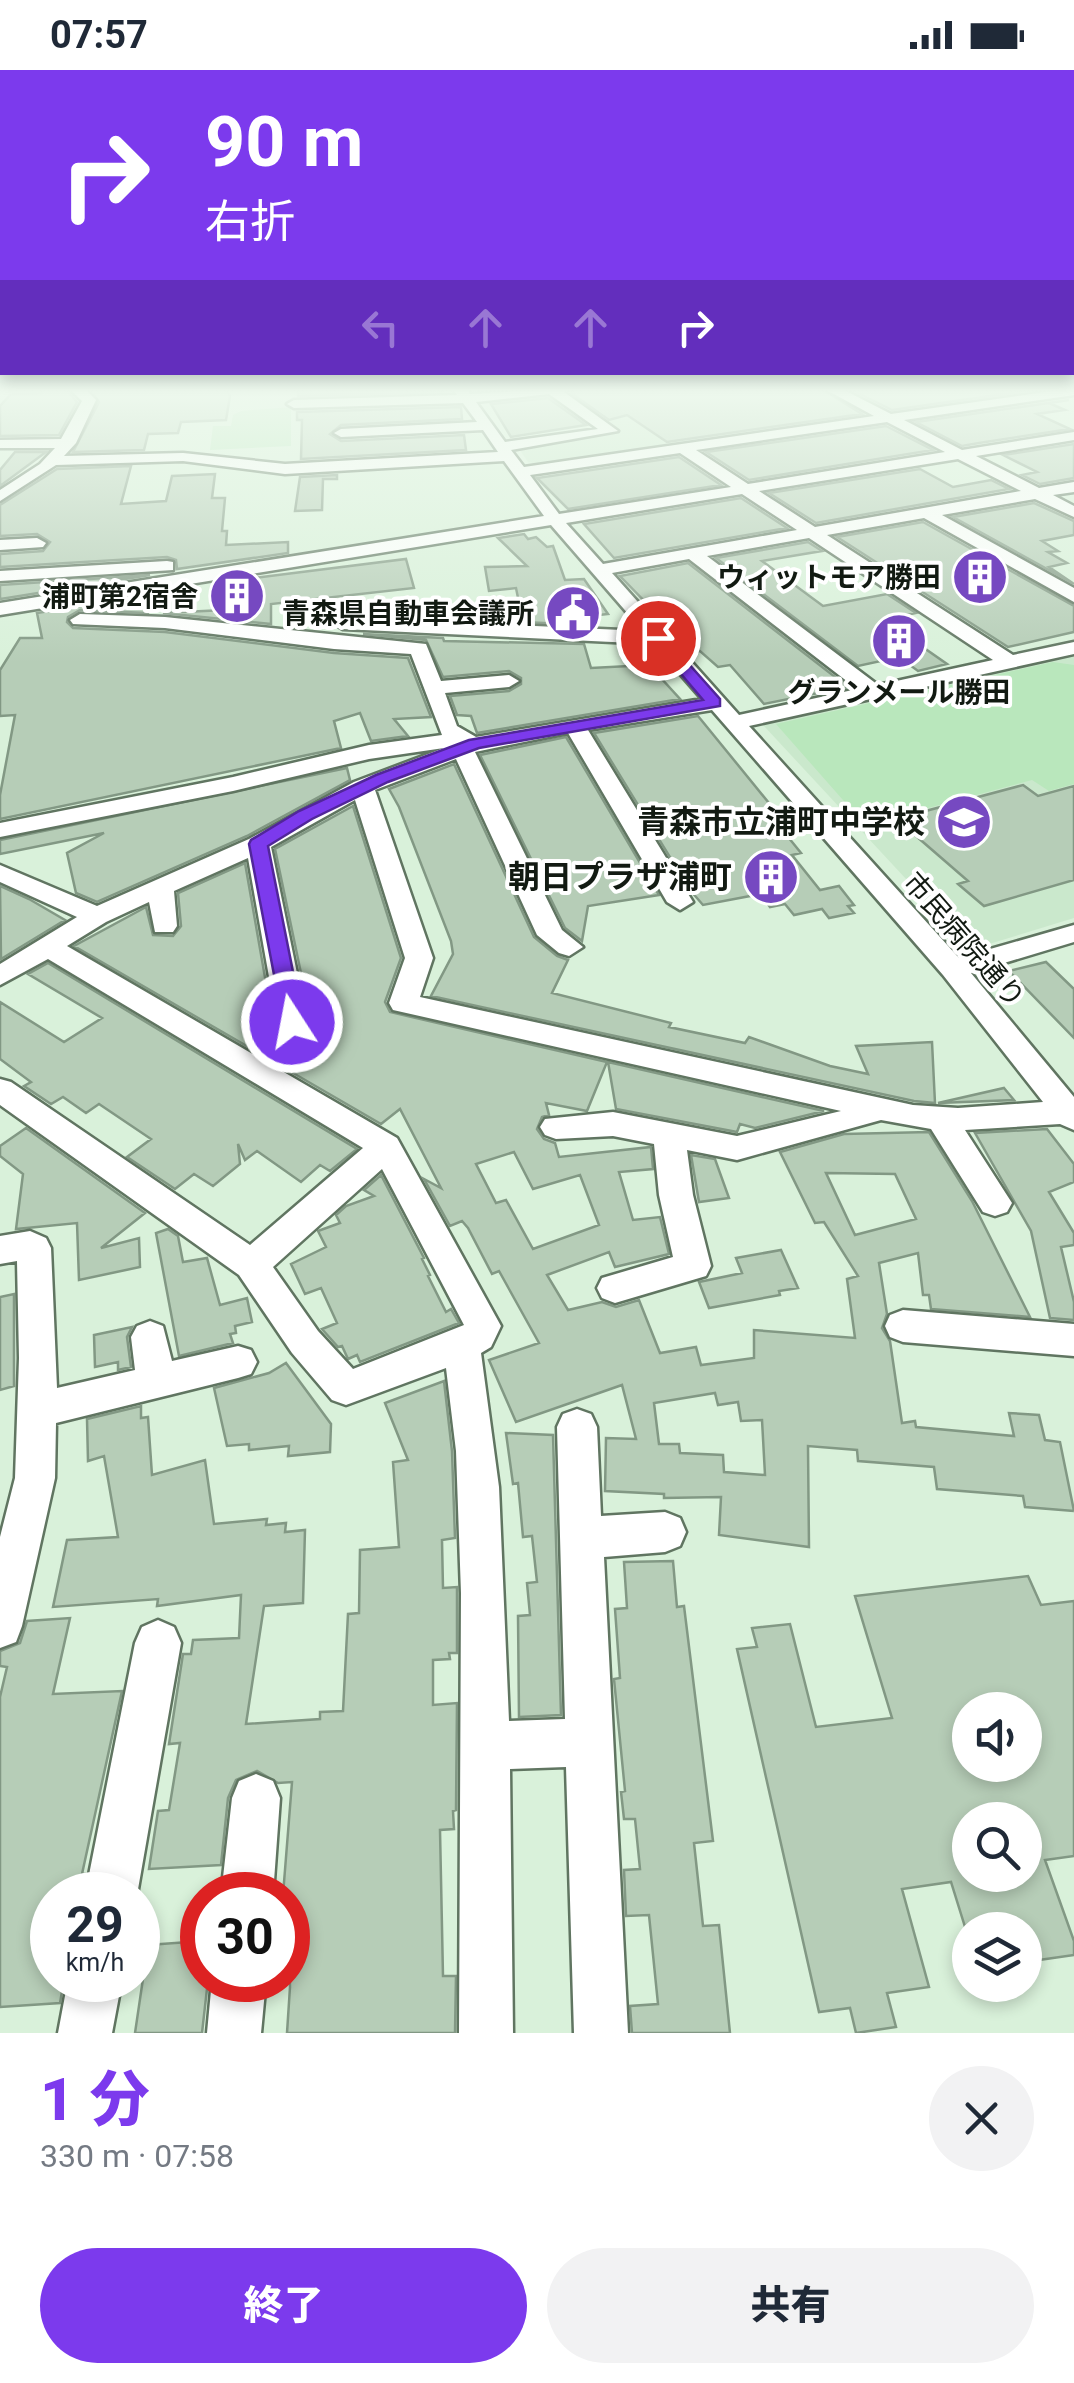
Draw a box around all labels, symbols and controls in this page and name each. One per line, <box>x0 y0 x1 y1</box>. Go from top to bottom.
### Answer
text: 07:57 <box>50 13 148 57</box>
text: 90 m <box>205 101 363 183</box>
icon: right <box>40 110 170 240</box>
text: 右折 <box>205 195 295 248</box>
icon: left <box>353 300 408 355</box>
icon: ahead <box>458 300 513 355</box>
icon: ahead <box>563 300 618 355</box>
icon: right <box>668 300 723 355</box>
building icon: ウィットモア勝田 <box>950 547 1010 607</box>
place label: ウィットモア勝田 <box>717 561 941 594</box>
building icon: 浦町第2宿舎 <box>207 566 267 626</box>
place label: 浦町第2宿舎 <box>42 580 198 613</box>
public building icon: 青森県自動車会議所 <box>543 583 603 643</box>
pin <box>616 596 701 681</box>
place label: 青森県自動車会議所 <box>282 597 534 630</box>
icon: arrive <box>631 611 686 666</box>
building icon: グランメール勝田 <box>869 611 929 671</box>
place label: グランメール勝田 <box>787 676 1011 709</box>
school or university icon: 青森市立浦町中学校 <box>934 792 994 852</box>
place label: 青森市立浦町中学校 <box>637 803 925 841</box>
building icon: 朝日プラザ浦町 <box>741 847 801 907</box>
place label: 朝日プラザ浦町 <box>508 858 732 896</box>
street label: 市民病院通り <box>896 866 1032 1014</box>
position arrow <box>240 970 344 1074</box>
map controls <box>952 1692 1042 2002</box>
button: sound <box>952 1692 1042 1782</box>
button: search <box>952 1802 1042 1892</box>
speed limit sign: 30 <box>180 1872 310 2002</box>
text: 29 <box>66 1896 124 1954</box>
button: layers <box>952 1912 1042 2002</box>
text: km/h <box>66 1948 124 1977</box>
text: 1 分 <box>40 2064 150 2135</box>
button: close <box>929 2066 1034 2171</box>
text: 330 m · 07:58 <box>40 2137 234 2175</box>
button: 終了 <box>40 2248 527 2363</box>
button: 共有 <box>547 2248 1034 2363</box>

